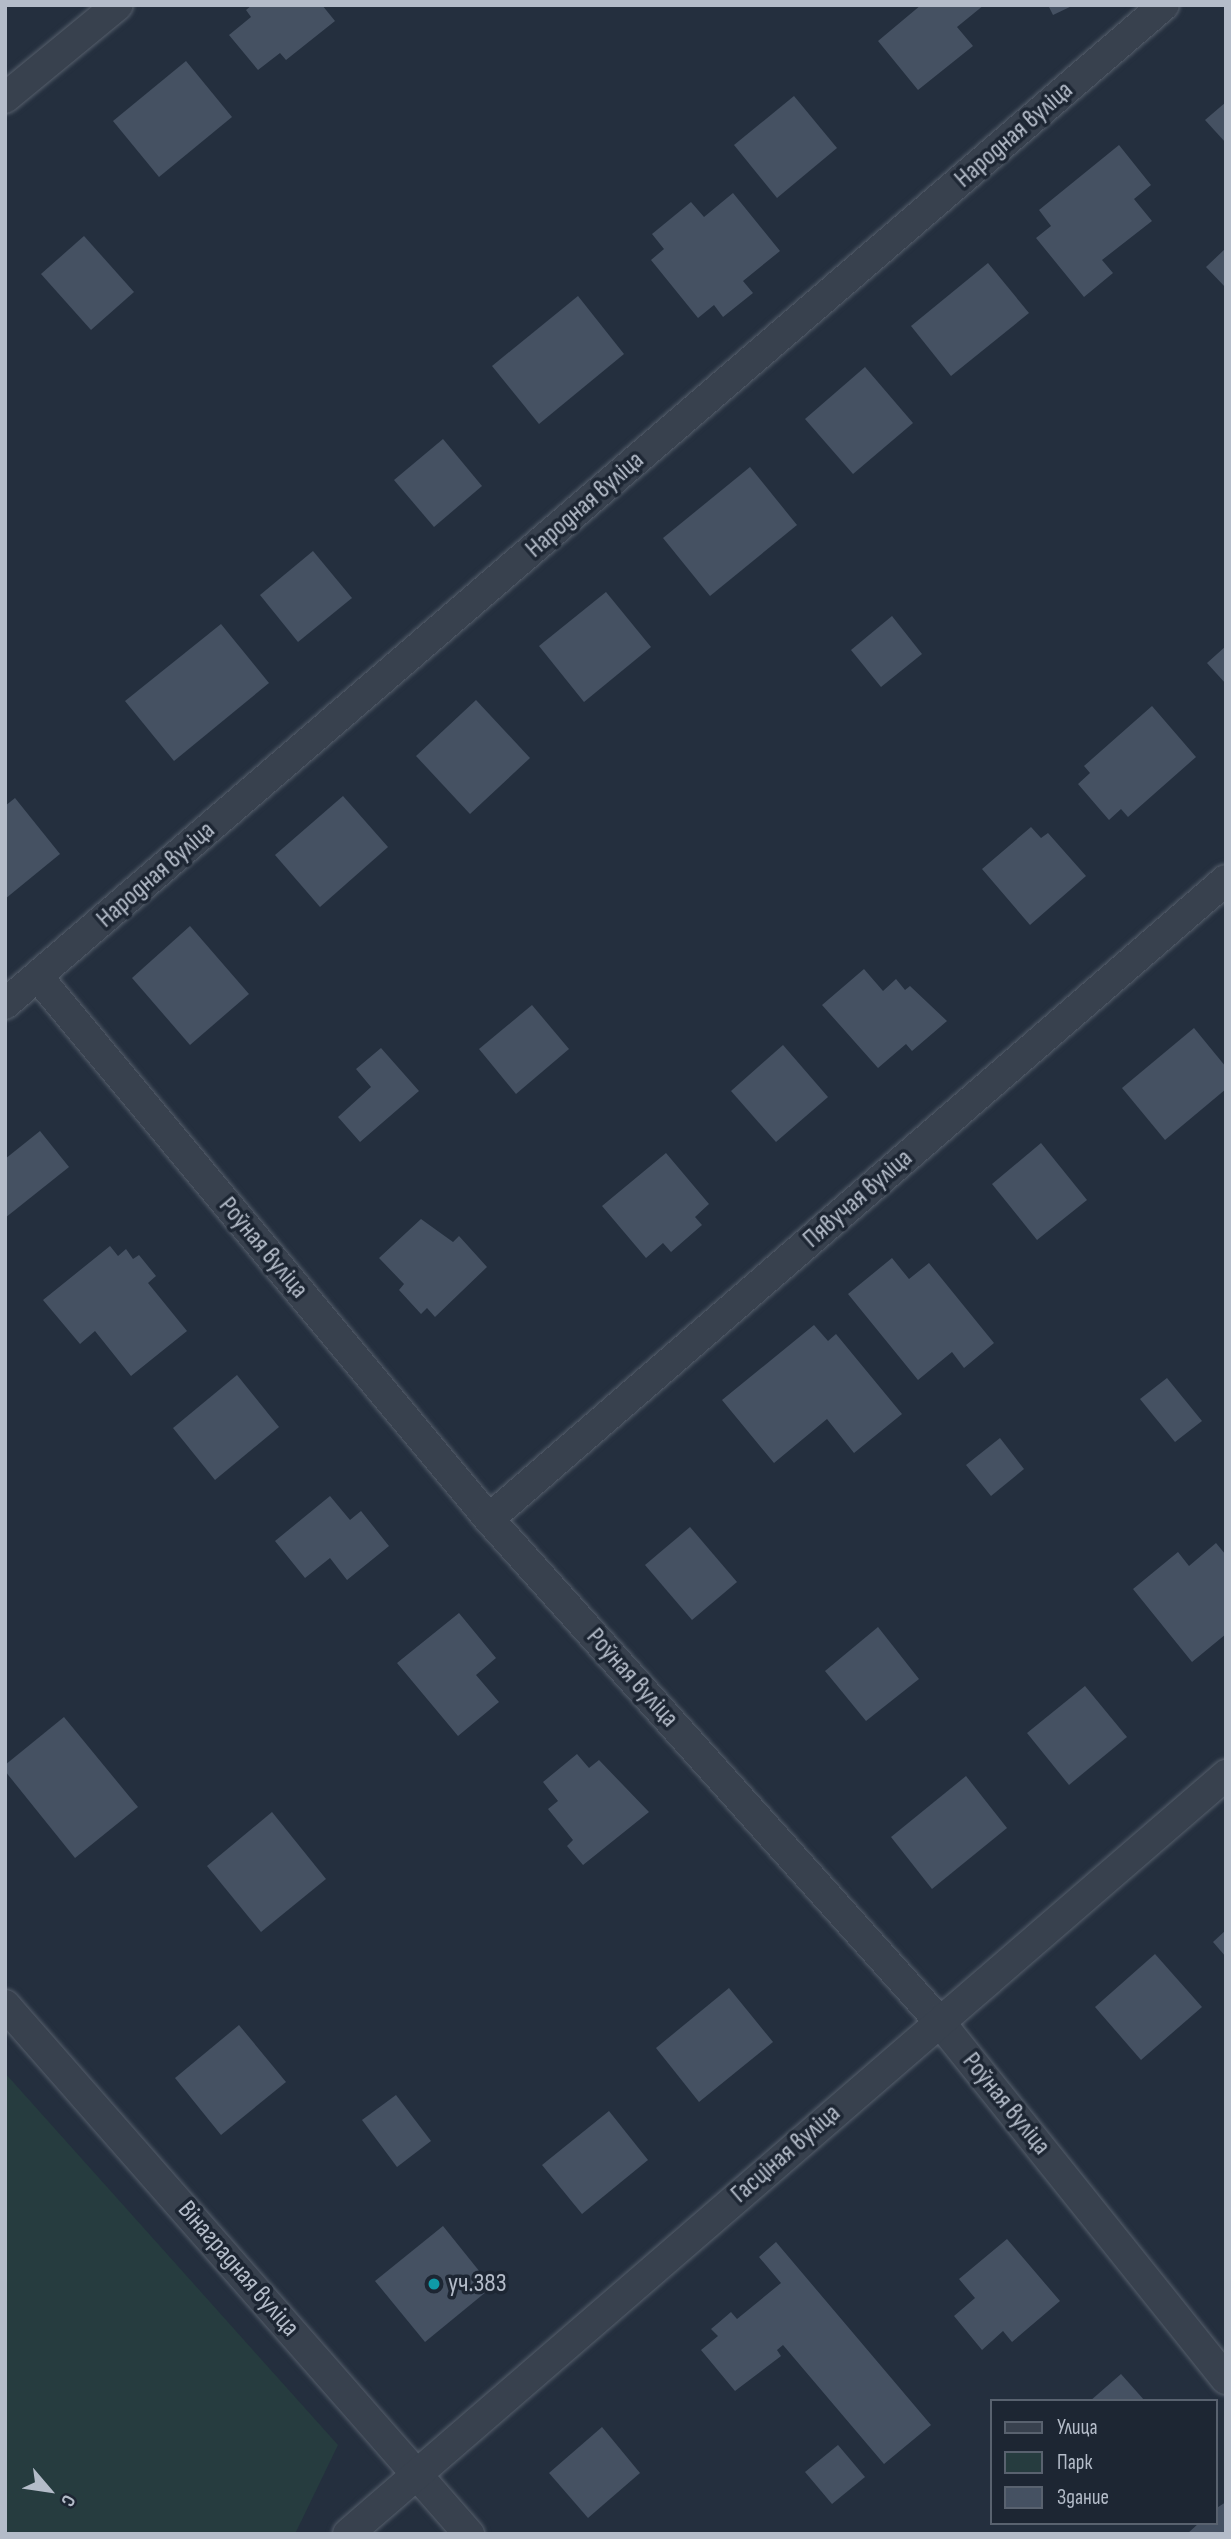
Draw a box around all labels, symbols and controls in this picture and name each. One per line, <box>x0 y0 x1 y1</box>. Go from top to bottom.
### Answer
street label: Народная вуліца <box>949 75 1079 195</box>
street label: Народная вуліца <box>520 445 650 565</box>
street label: Народная вуліца <box>91 815 221 935</box>
street label: Пявучая вуліца <box>797 1143 919 1255</box>
street label: Роўная вуліца <box>212 1191 314 1305</box>
street label: Роўная вуліца <box>579 1622 685 1734</box>
street label: Роўная вуліца <box>955 2047 1057 2161</box>
street label: Гасціная вуліца <box>725 2098 847 2210</box>
street label: Вінаградная вуліца <box>171 2195 305 2343</box>
place label: уч.383 <box>448 2268 507 2300</box>
marker: уч.383 <box>426 2276 442 2292</box>
legend <box>990 2399 1217 2525</box>
text: Улица <box>1057 2415 1098 2440</box>
text: Парк <box>1057 2450 1092 2475</box>
north arrow <box>14 2455 84 2525</box>
text: Здание <box>1057 2485 1109 2510</box>
text: С <box>55 2491 80 2510</box>

